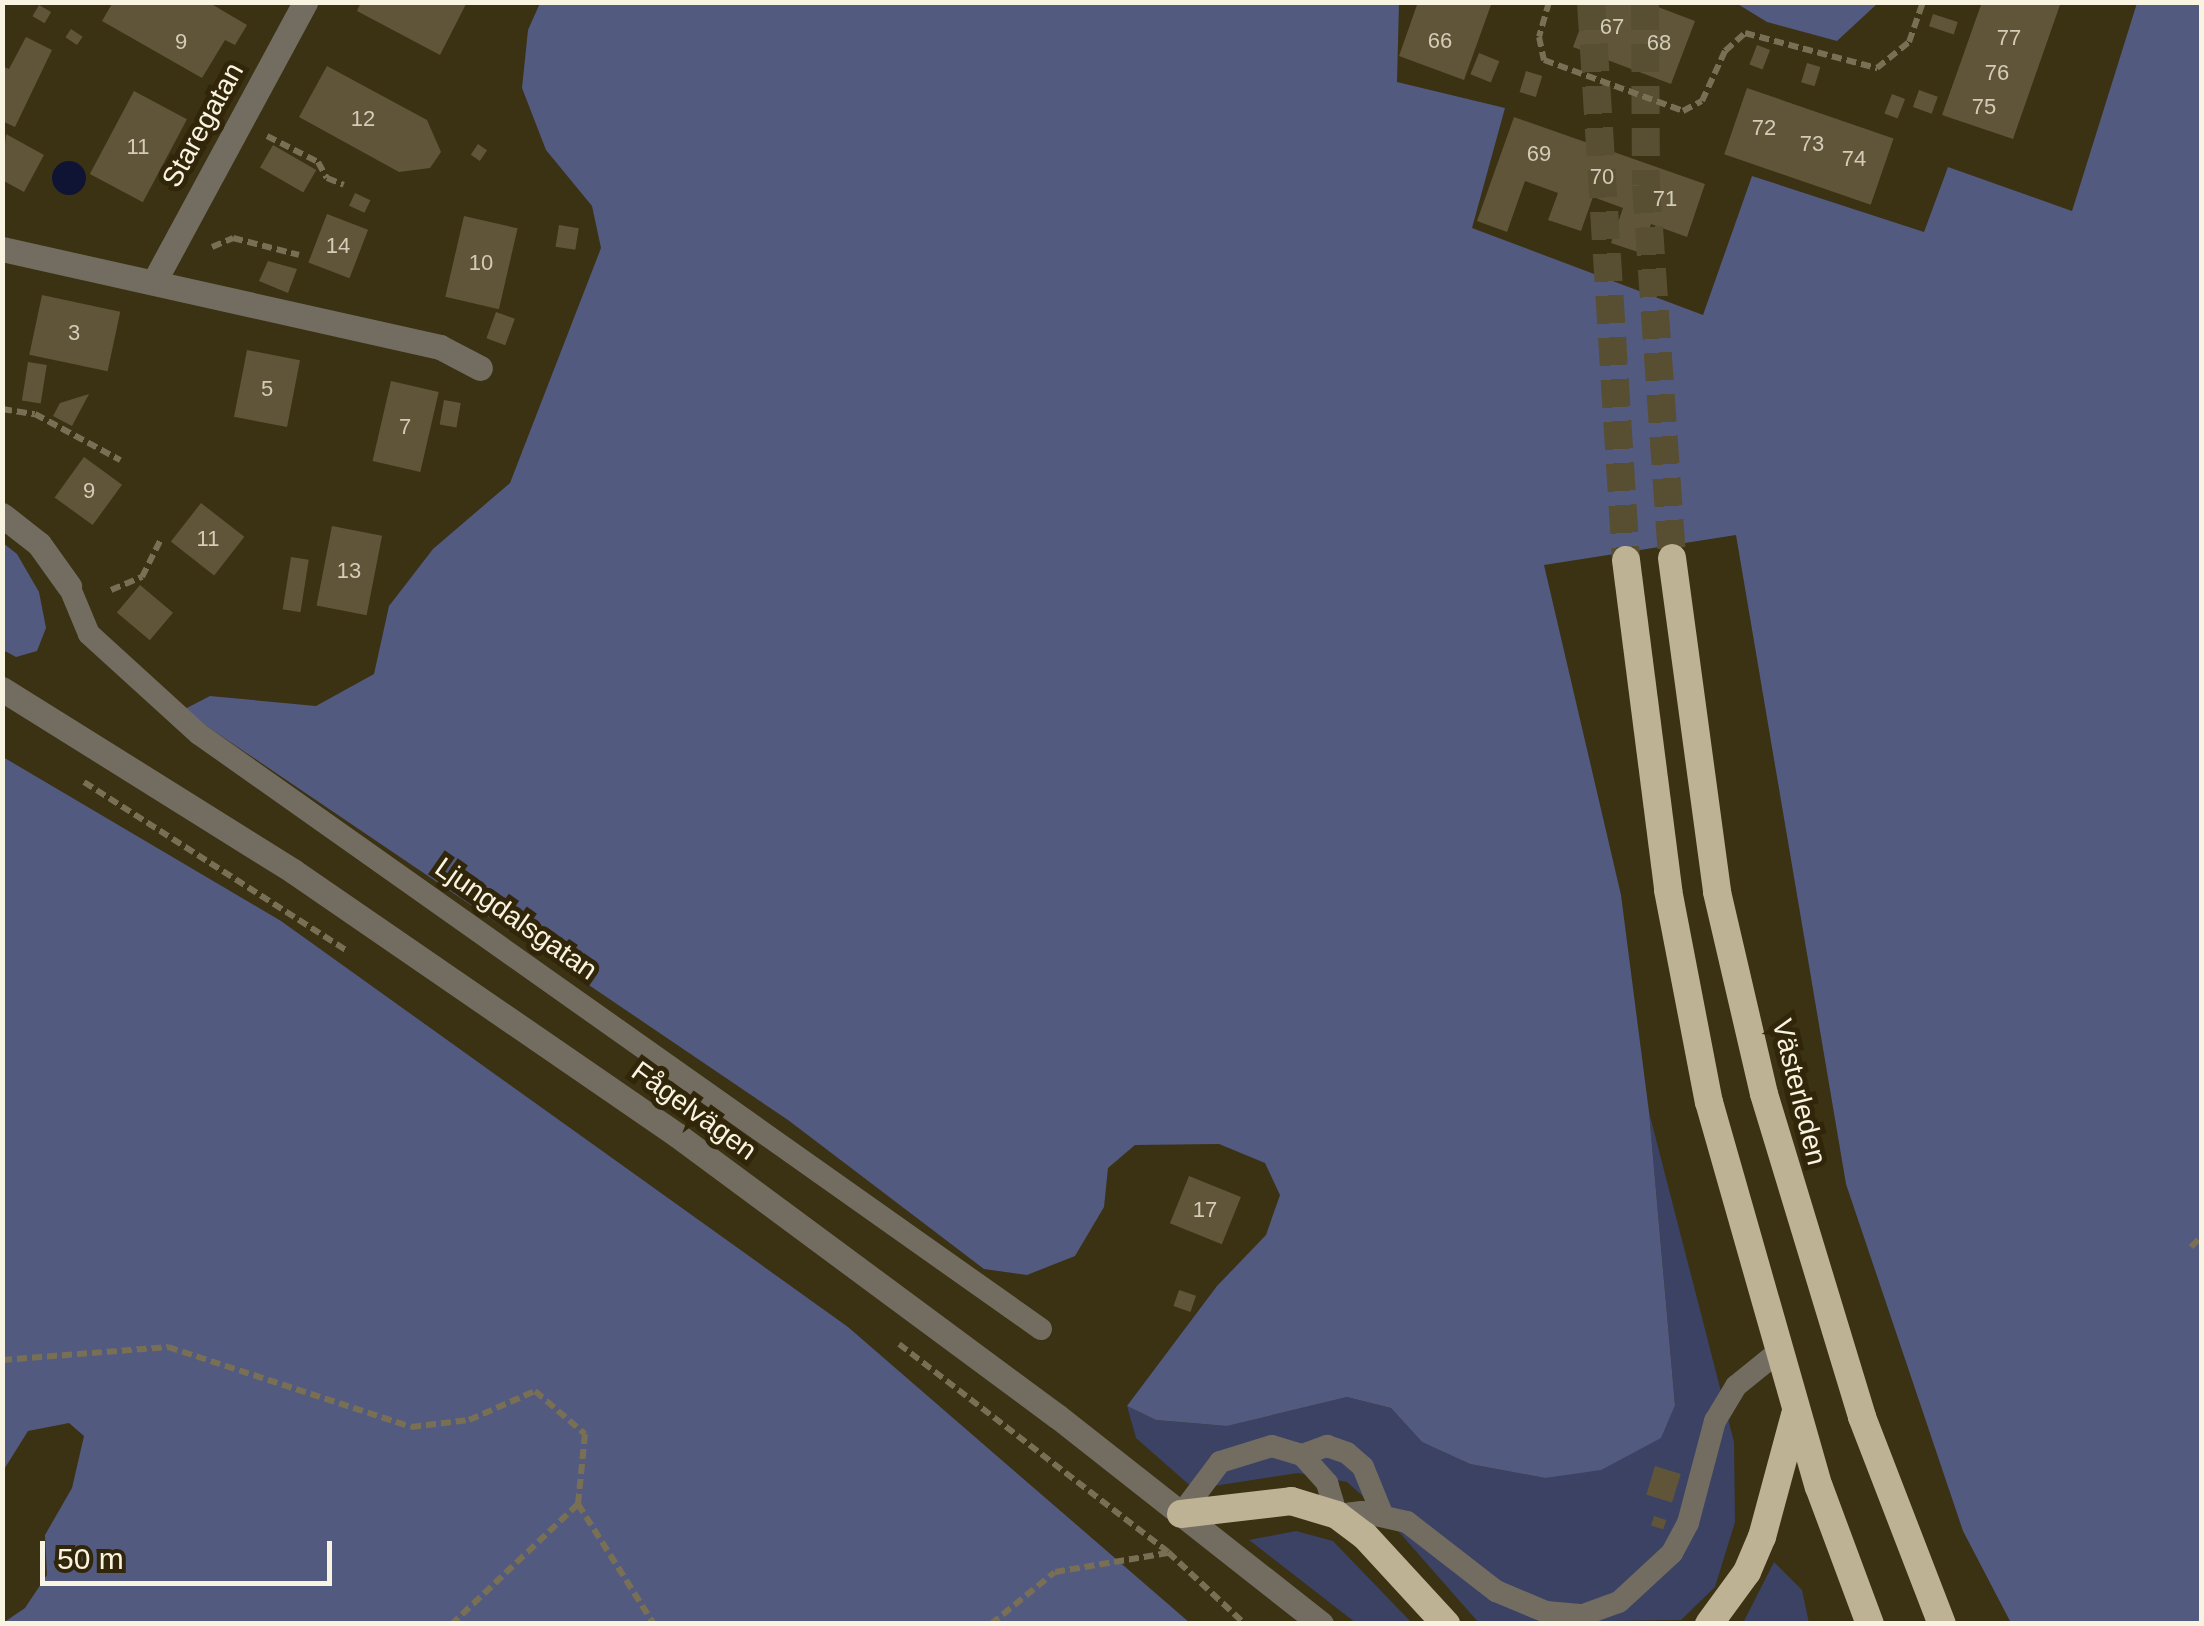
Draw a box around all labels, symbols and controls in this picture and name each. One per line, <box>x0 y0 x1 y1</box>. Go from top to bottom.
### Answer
house number: 67 <box>1600 14 1624 40</box>
house number: 77 <box>1997 25 2021 51</box>
house number: 66 <box>1428 28 1452 54</box>
house number: 9 <box>175 29 187 55</box>
house number: 68 <box>1647 30 1671 56</box>
street label: Staregatan <box>155 57 251 193</box>
house number: 76 <box>1985 60 2009 86</box>
house number: 75 <box>1972 94 1996 120</box>
house number: 12 <box>351 106 375 132</box>
house number: 72 <box>1752 115 1776 141</box>
house number: 73 <box>1800 131 1824 157</box>
house number: 11 <box>127 134 149 160</box>
house number: 69 <box>1527 141 1551 167</box>
house number: 74 <box>1842 146 1866 172</box>
house number: 70 <box>1590 164 1614 190</box>
house number: 71 <box>1653 186 1677 212</box>
house number: 14 <box>326 233 350 259</box>
house number: 10 <box>469 250 493 276</box>
house number: 3 <box>68 320 80 346</box>
house number: 5 <box>261 376 273 402</box>
house number: 7 <box>399 414 411 440</box>
house number: 9 <box>83 478 95 504</box>
house number: 11 <box>197 526 219 552</box>
house number: 13 <box>337 558 361 584</box>
street label: Ljungdalsgatan <box>429 851 603 987</box>
street label: Västerleden <box>1765 1015 1833 1169</box>
street label: Fågelvägen <box>625 1054 763 1168</box>
house number: 17 <box>1193 1197 1217 1223</box>
scale bar <box>45 1521 338 1583</box>
text: 50 m <box>57 1542 124 1575</box>

